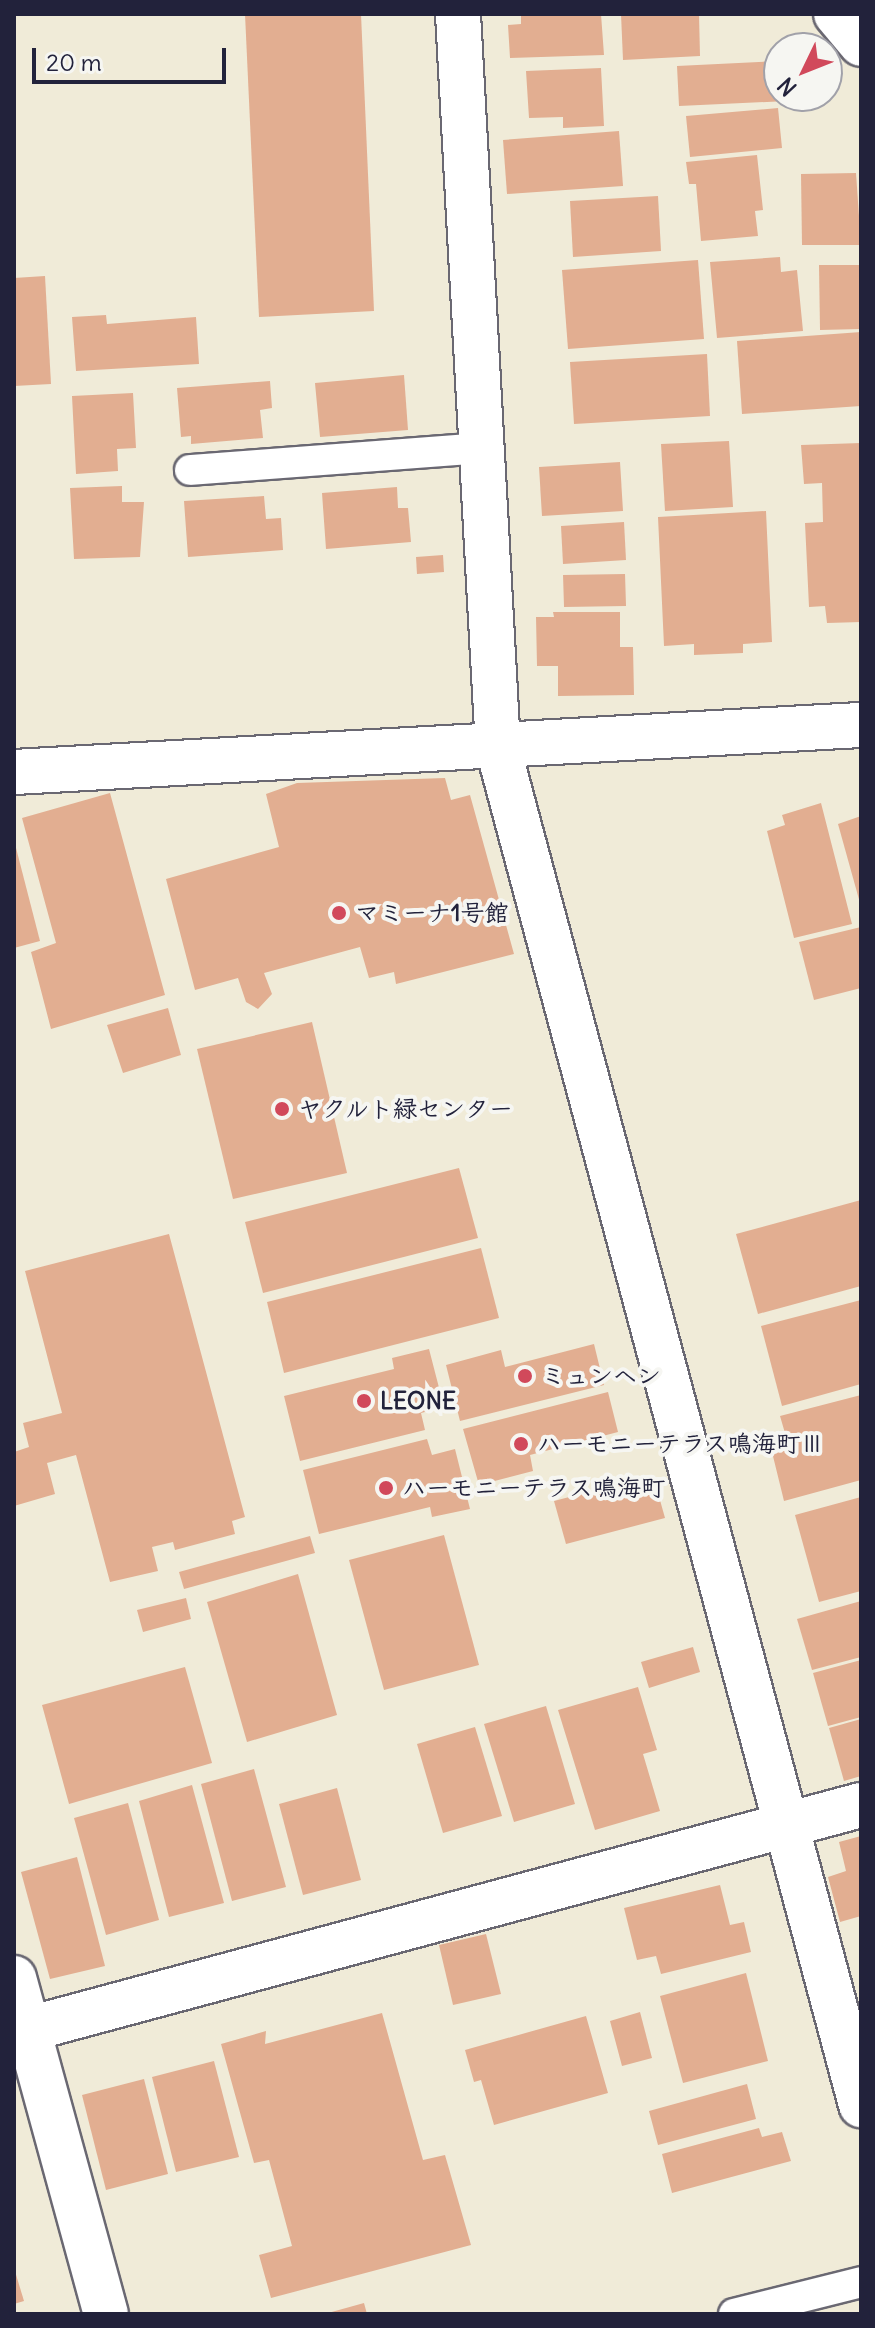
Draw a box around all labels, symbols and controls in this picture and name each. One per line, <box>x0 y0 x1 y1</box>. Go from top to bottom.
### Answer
scale bar <box>36 32 230 82</box>
north arrow <box>763 32 843 112</box>
text: 20 m <box>46 47 102 77</box>
text: N <box>771 72 802 102</box>
place label: マミーナ1号館 <box>355 899 509 927</box>
marker: マミーナ1号館 <box>330 904 348 922</box>
place label: ヤクルト緑センター <box>298 1095 514 1123</box>
marker: ヤクルト緑センター <box>273 1100 291 1118</box>
place label: ミュンヘン <box>541 1362 661 1390</box>
marker: ミュンヘン <box>516 1367 534 1385</box>
place label: LEONE <box>380 1387 456 1415</box>
marker: LEONE <box>355 1392 373 1410</box>
place label: ハーモニーテラス鳴海町Ⅲ <box>537 1430 825 1458</box>
marker: ハーモニーテラス鳴海町Ⅲ <box>512 1435 530 1453</box>
place label: ハーモニーテラス鳴海町 <box>402 1474 666 1502</box>
marker: ハーモニーテラス鳴海町 <box>377 1479 395 1497</box>

